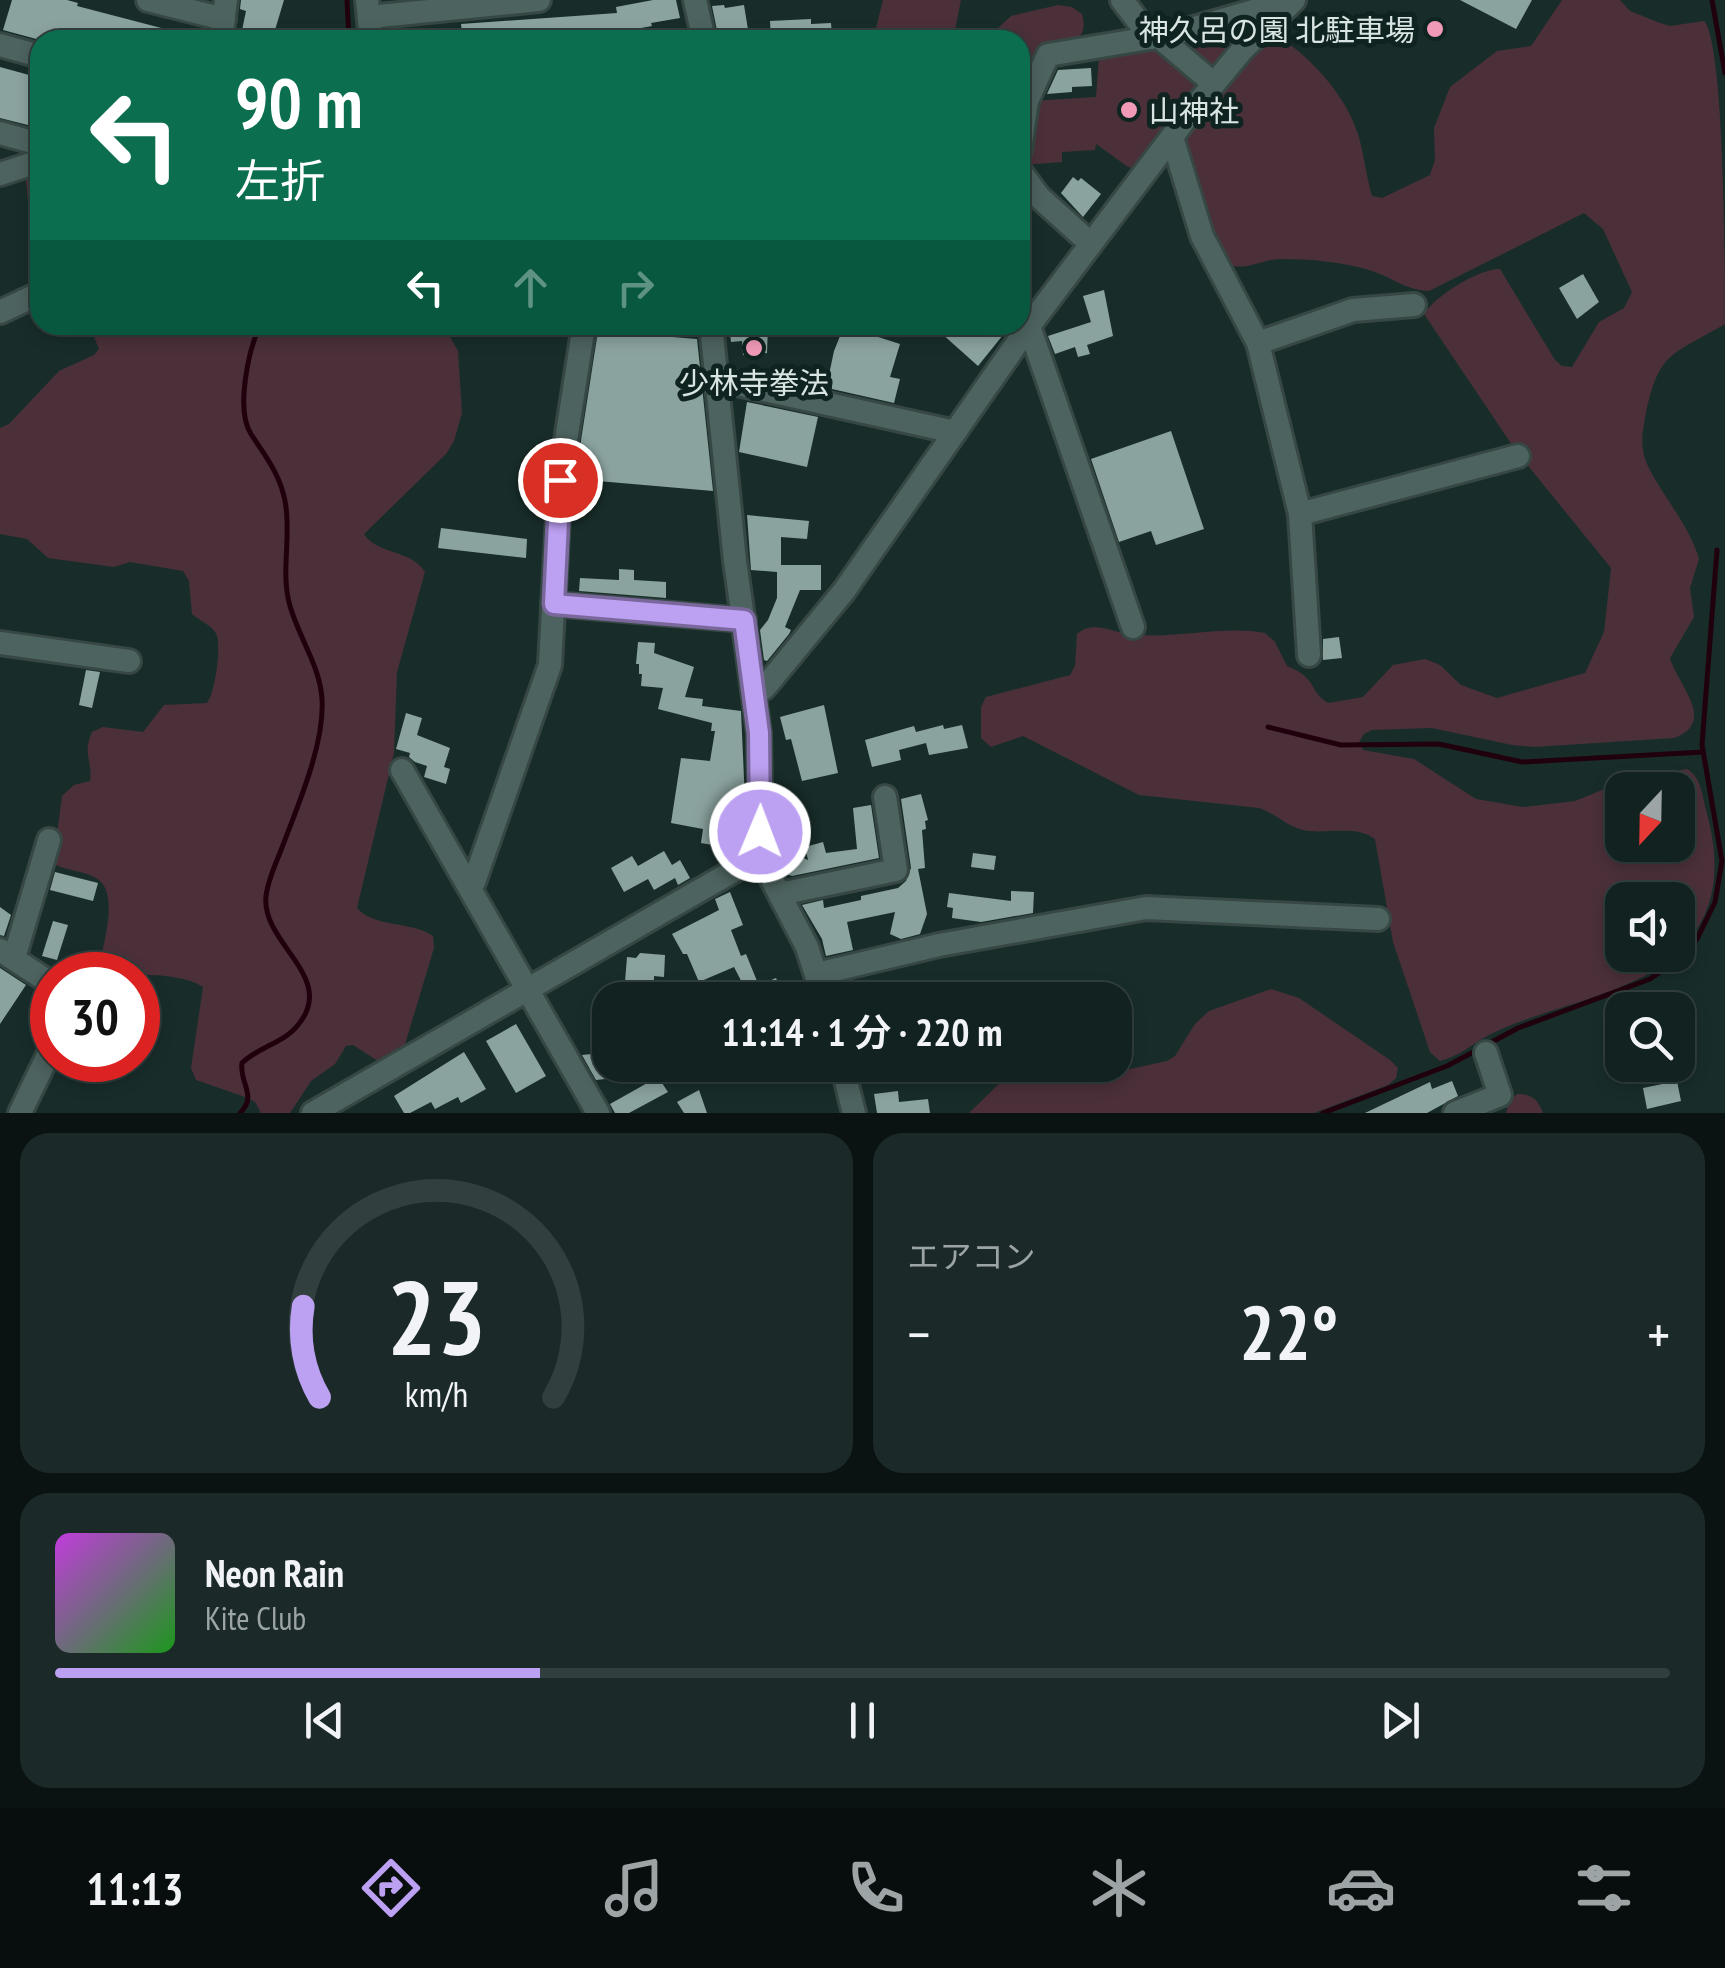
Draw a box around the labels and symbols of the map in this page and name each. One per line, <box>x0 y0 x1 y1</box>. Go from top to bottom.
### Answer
place label: 神久呂の園 北駐車場 <box>1139 10 1415 49</box>
marker: 神久呂の園 北駐車場 <box>1424 18 1446 40</box>
place label: 山神社 <box>1149 91 1239 130</box>
marker: 山神社 <box>1118 99 1140 121</box>
marker: 少林寺拳法 <box>743 337 765 359</box>
place label: 少林寺拳法 <box>679 363 829 402</box>
pin <box>518 438 603 523</box>
north arrow <box>1605 772 1695 862</box>
position arrow <box>708 780 812 884</box>
speed limit sign: 30 <box>30 952 160 1082</box>

